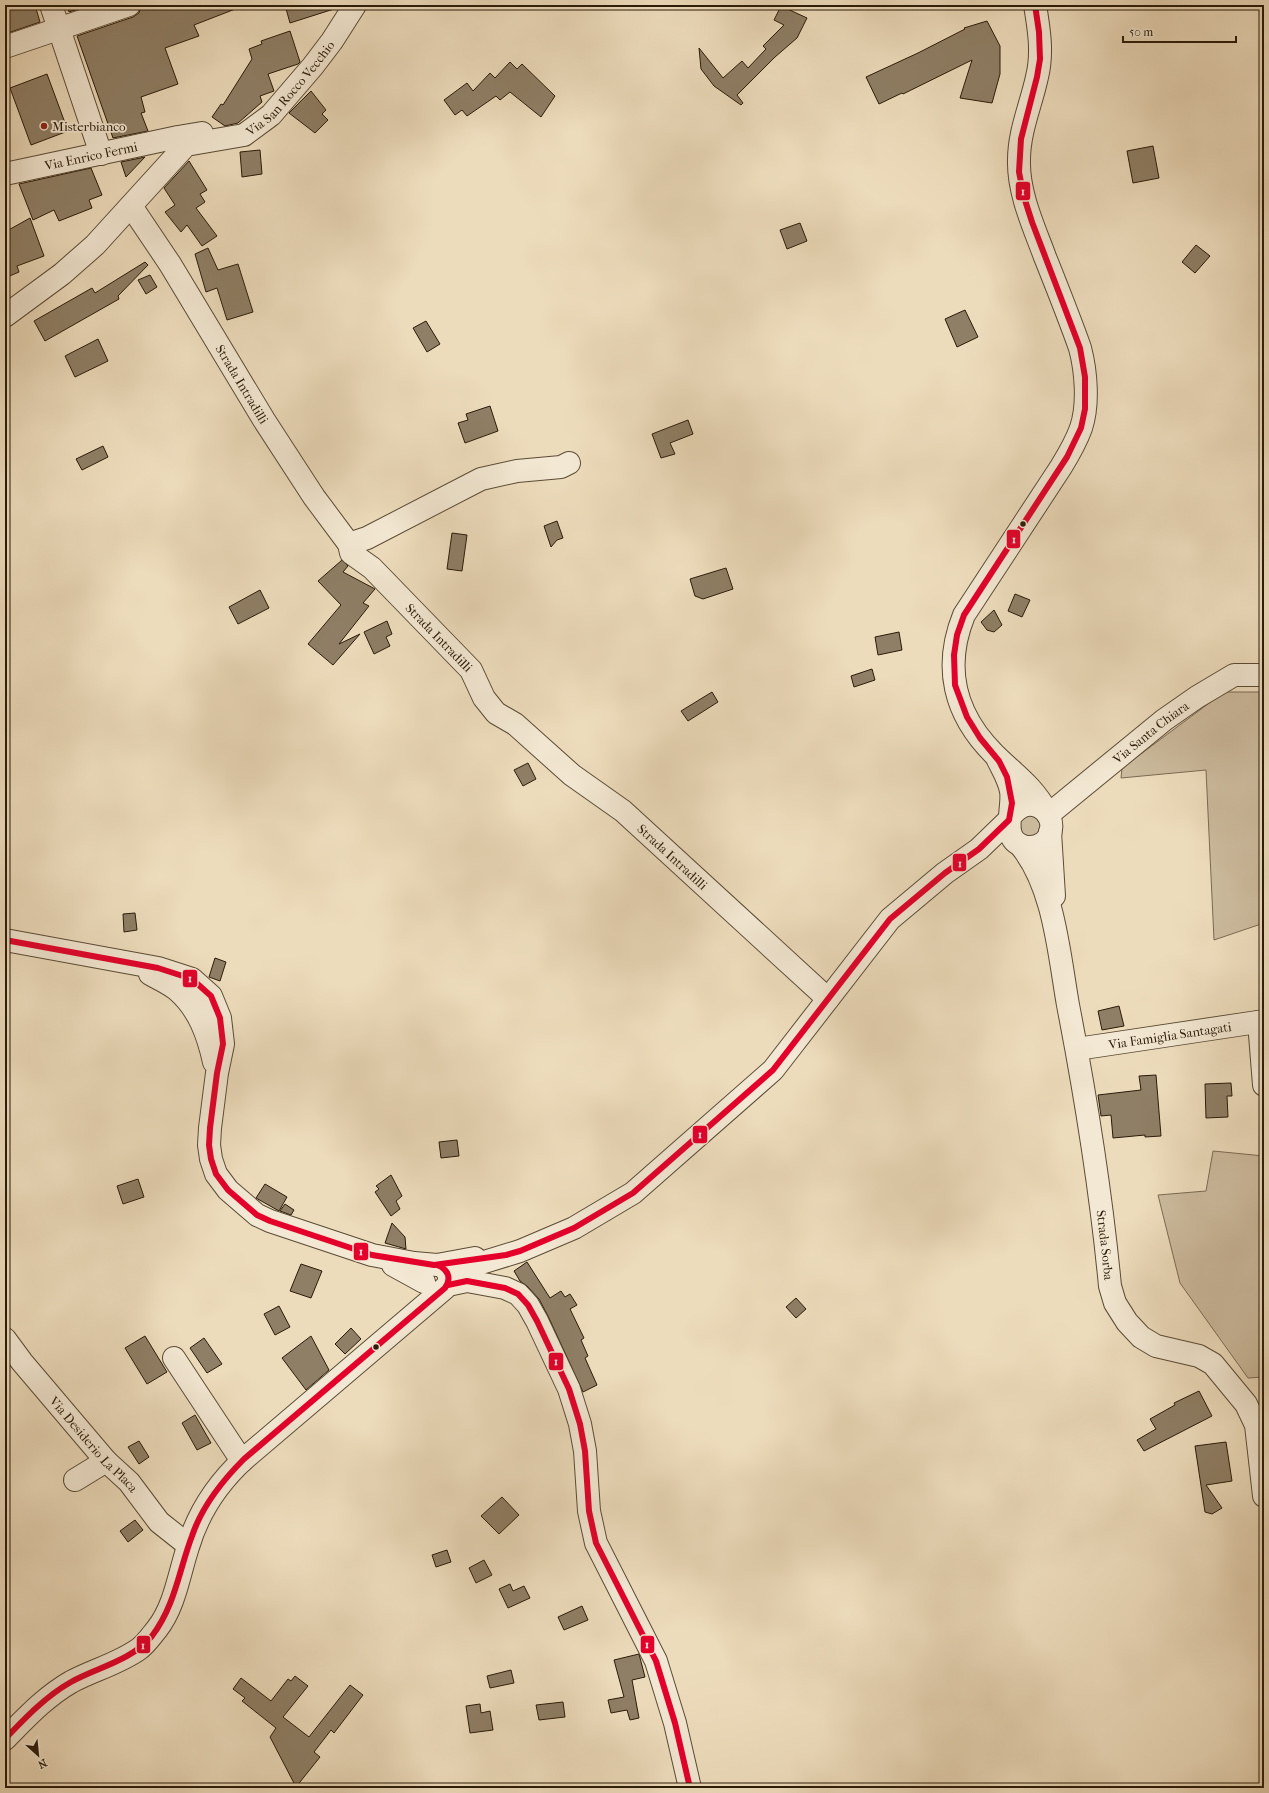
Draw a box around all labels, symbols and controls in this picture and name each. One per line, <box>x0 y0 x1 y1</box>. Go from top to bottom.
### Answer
scale bar <box>1123 18 1236 44</box>
text: 50 m <box>1129 25 1153 39</box>
street label: Via San Rocco Vecchio <box>242 37 338 140</box>
place label: Misterbianco <box>52 119 126 134</box>
marker: Misterbianco <box>39 121 49 131</box>
street label: Via Enrico Fermi <box>42 139 139 174</box>
line badge: 1 <box>1015 181 1031 201</box>
text: 1 <box>1021 185 1025 198</box>
street label: Strada Intradilli <box>212 342 271 427</box>
unlabelled marker <box>1018 519 1028 529</box>
line badge: 1 <box>1006 529 1021 549</box>
text: 1 <box>1012 533 1016 546</box>
street label: Strada Intradilli <box>402 600 476 675</box>
street label: Via Santa Chiara <box>1109 698 1192 767</box>
street label: Strada Intradilli <box>634 821 711 893</box>
line badge: 1 <box>952 853 967 872</box>
text: 1 <box>958 857 962 870</box>
line badge: 1 <box>182 969 198 988</box>
text: 1 <box>188 972 192 985</box>
street label: Via Famiglia Santagati <box>1107 1019 1233 1052</box>
line badge: 1 <box>692 1125 708 1144</box>
text: 1 <box>698 1128 702 1141</box>
street label: Strada Sorba <box>1094 1209 1116 1282</box>
line badge: 1 <box>353 1242 369 1261</box>
text: 1 <box>359 1245 363 1258</box>
unlabelled marker <box>371 1342 381 1352</box>
line badge: 1 <box>548 1352 564 1371</box>
text: 1 <box>554 1355 558 1368</box>
street label: Via Desiderio La Placa <box>46 1393 141 1496</box>
line badge: 1 <box>136 1635 151 1654</box>
line badge: 1 <box>640 1635 655 1654</box>
text: 1 <box>645 1638 649 1651</box>
text: 1 <box>141 1639 145 1652</box>
north arrow <box>18 1735 58 1775</box>
text: N <box>35 1756 49 1771</box>

